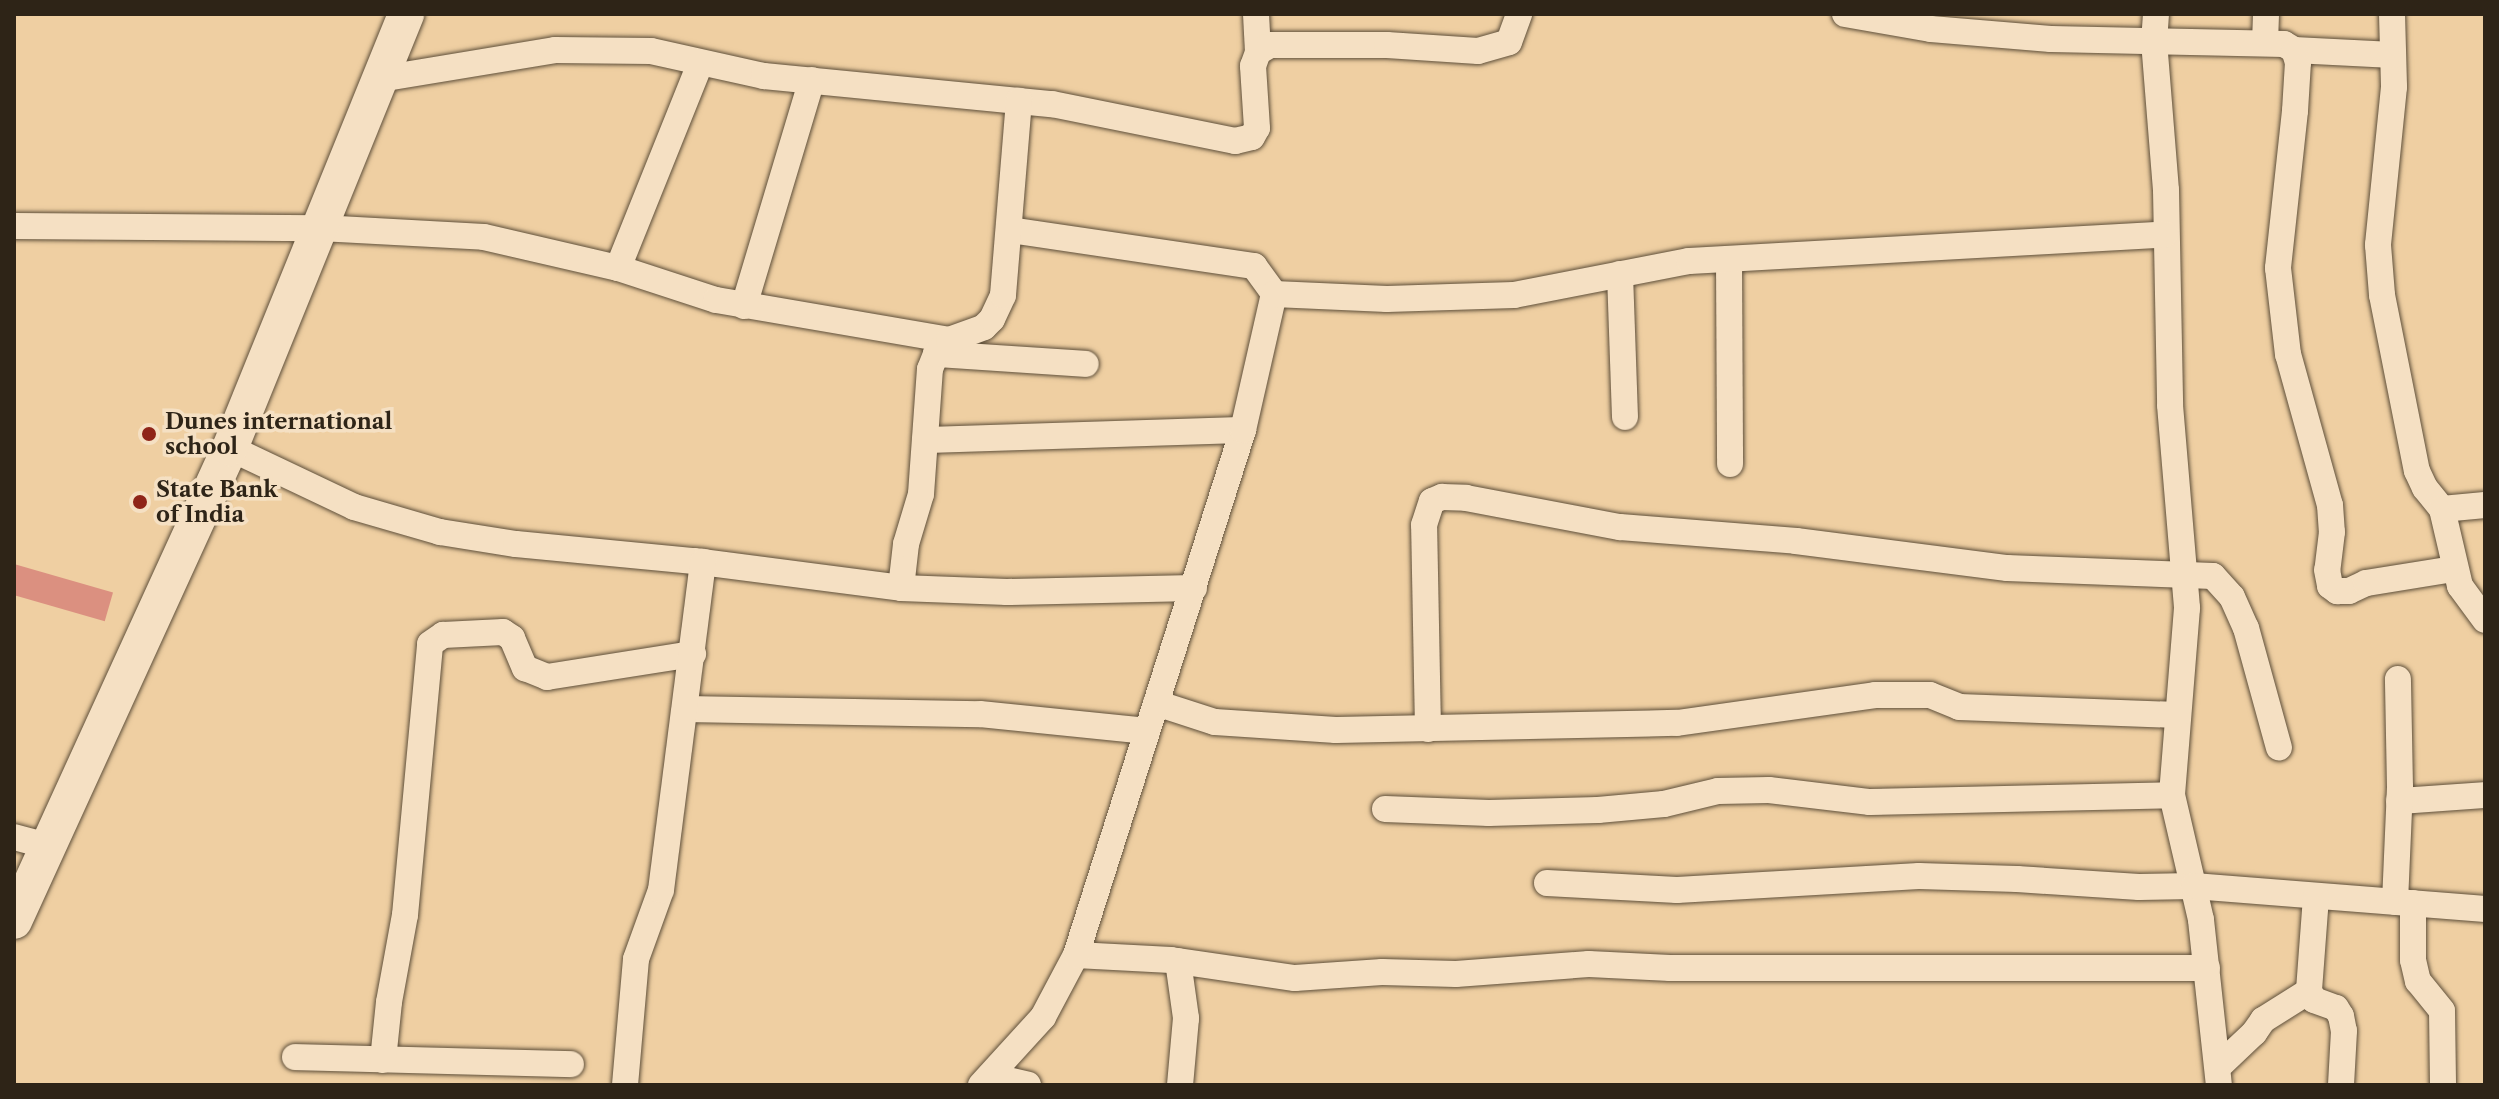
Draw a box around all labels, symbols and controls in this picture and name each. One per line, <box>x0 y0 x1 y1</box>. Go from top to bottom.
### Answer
place label: Dunes international school <box>165 408 392 460</box>
marker: Dunes international school <box>140 425 158 443</box>
place label: State Bank of India <box>156 476 278 528</box>
marker: State Bank of India <box>131 493 149 511</box>

